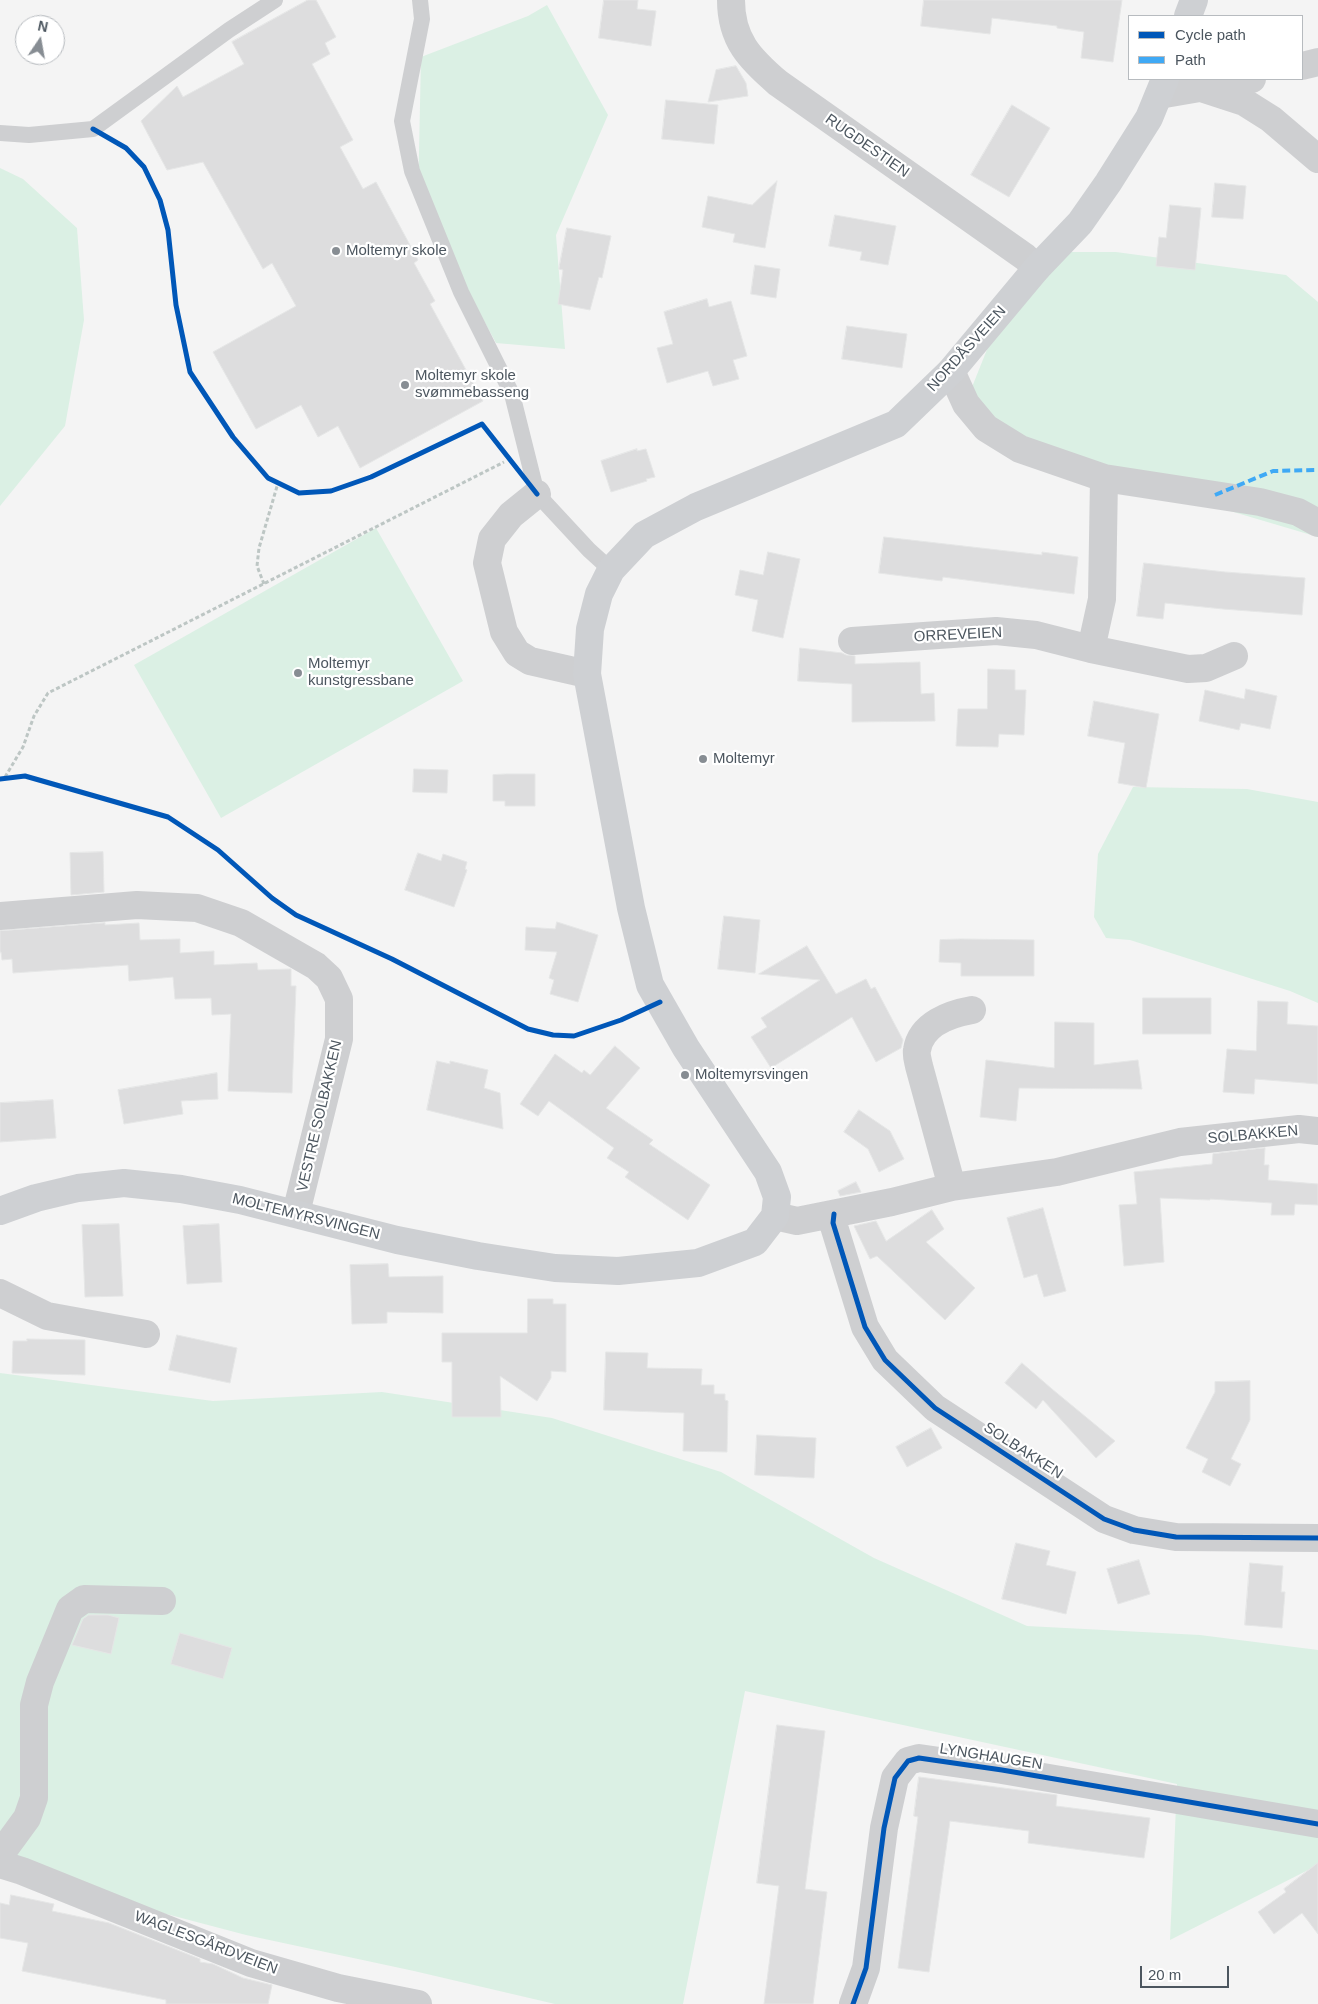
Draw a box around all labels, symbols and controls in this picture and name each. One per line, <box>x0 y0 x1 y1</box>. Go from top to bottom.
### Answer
north arrow <box>15 15 65 65</box>
legend <box>1128 15 1303 80</box>
text: N <box>36 17 50 35</box>
text: Cycle path <box>1175 26 1246 43</box>
text: Path <box>1175 51 1206 68</box>
street label: RUGDESTIEN <box>822 110 912 182</box>
place label: Moltemyr skole <box>346 242 447 260</box>
marker: Moltemyr skole <box>330 245 342 257</box>
street label: NORDÅSVEIEN <box>924 302 1010 396</box>
place label: Moltemyr skole svømmebasseng <box>415 367 529 402</box>
marker: Moltemyr skole svømmebasseng <box>399 379 411 391</box>
street label: ORREVEIEN <box>913 624 1003 646</box>
place label: Moltemyr kunstgressbane <box>308 655 414 690</box>
marker: Moltemyr kunstgressbane <box>292 667 304 679</box>
place label: Moltemyr <box>713 750 775 768</box>
marker: Moltemyr <box>697 753 709 765</box>
street label: VESTRE SOLBAKKEN <box>294 1038 346 1194</box>
place label: Moltemyrsvingen <box>695 1066 808 1084</box>
marker: Moltemyrsvingen <box>679 1069 691 1081</box>
street label: SOLBAKKEN <box>1207 1122 1299 1148</box>
street label: MOLTEMYRSVINGEN <box>230 1190 382 1244</box>
street label: SOLBAKKEN <box>980 1419 1066 1483</box>
street label: LYNGHAUGEN <box>938 1740 1044 1774</box>
street label: WAGLESGÅRDVEIEN <box>132 1907 280 1979</box>
scale bar <box>1143 1956 1232 1988</box>
text: 20 m <box>1148 1966 1181 1983</box>

